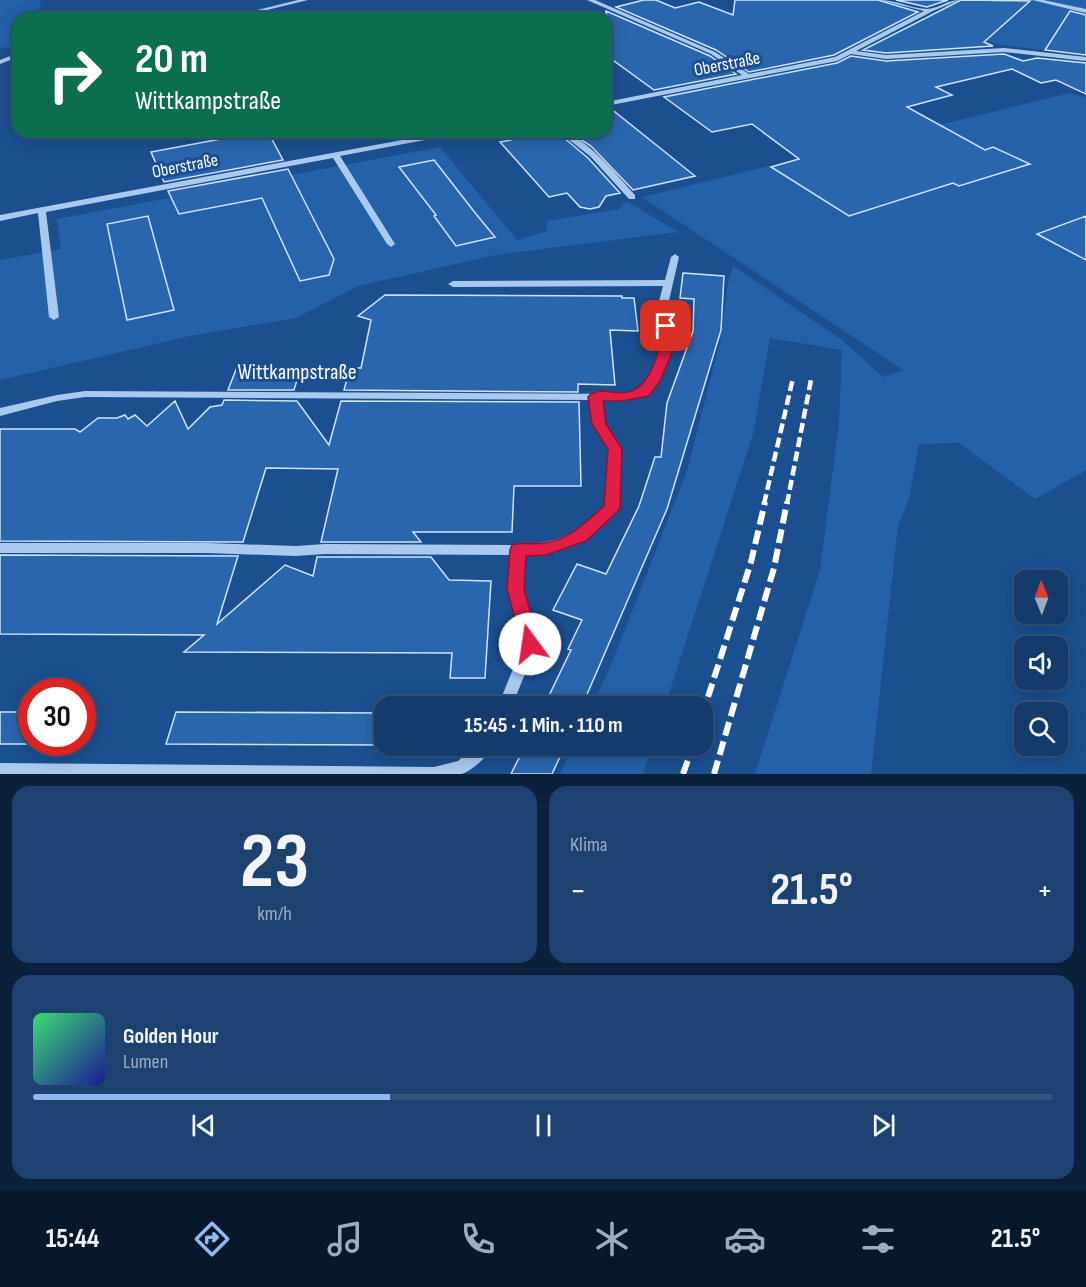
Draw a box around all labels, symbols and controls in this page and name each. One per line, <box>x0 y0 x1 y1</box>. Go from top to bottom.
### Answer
text: 20 m <box>135 34 208 85</box>
icon: right <box>36 36 114 114</box>
street label: Oberstraße <box>692 47 762 81</box>
text: Wittkampstraße <box>135 85 281 117</box>
street label: Oberstraße <box>150 149 220 183</box>
pin <box>640 300 691 351</box>
icon: arrive <box>649 309 682 342</box>
street label: Wittkampstraße <box>237 359 357 386</box>
north arrow <box>1014 570 1068 624</box>
map controls <box>1014 570 1068 756</box>
position arrow <box>498 612 562 676</box>
button: sound <box>1014 636 1068 690</box>
speed limit sign: 30 <box>18 678 96 756</box>
button: search <box>1014 702 1068 756</box>
text: 15:45 · 1 Min. · 110 m <box>464 712 623 739</box>
text: 23 <box>240 816 309 909</box>
text: Klima <box>570 833 608 857</box>
text: 21.5° <box>770 863 853 918</box>
text: − <box>570 871 586 911</box>
text: + <box>1037 871 1053 911</box>
text: km/h <box>257 902 292 926</box>
text: Golden Hour <box>123 1023 219 1050</box>
text: Lumen <box>123 1050 168 1074</box>
icon: previous <box>187 1109 220 1142</box>
icon: pause <box>527 1109 560 1142</box>
icon: next <box>867 1109 900 1142</box>
icon: directions <box>191 1218 233 1260</box>
icon: music <box>324 1218 366 1260</box>
icon: phone <box>457 1218 499 1260</box>
icon: climate <box>591 1218 633 1260</box>
icon: car <box>724 1218 766 1260</box>
icon: filters <box>857 1218 899 1260</box>
text: 15:44 <box>46 1223 99 1255</box>
text: 21.5° <box>991 1223 1040 1255</box>

